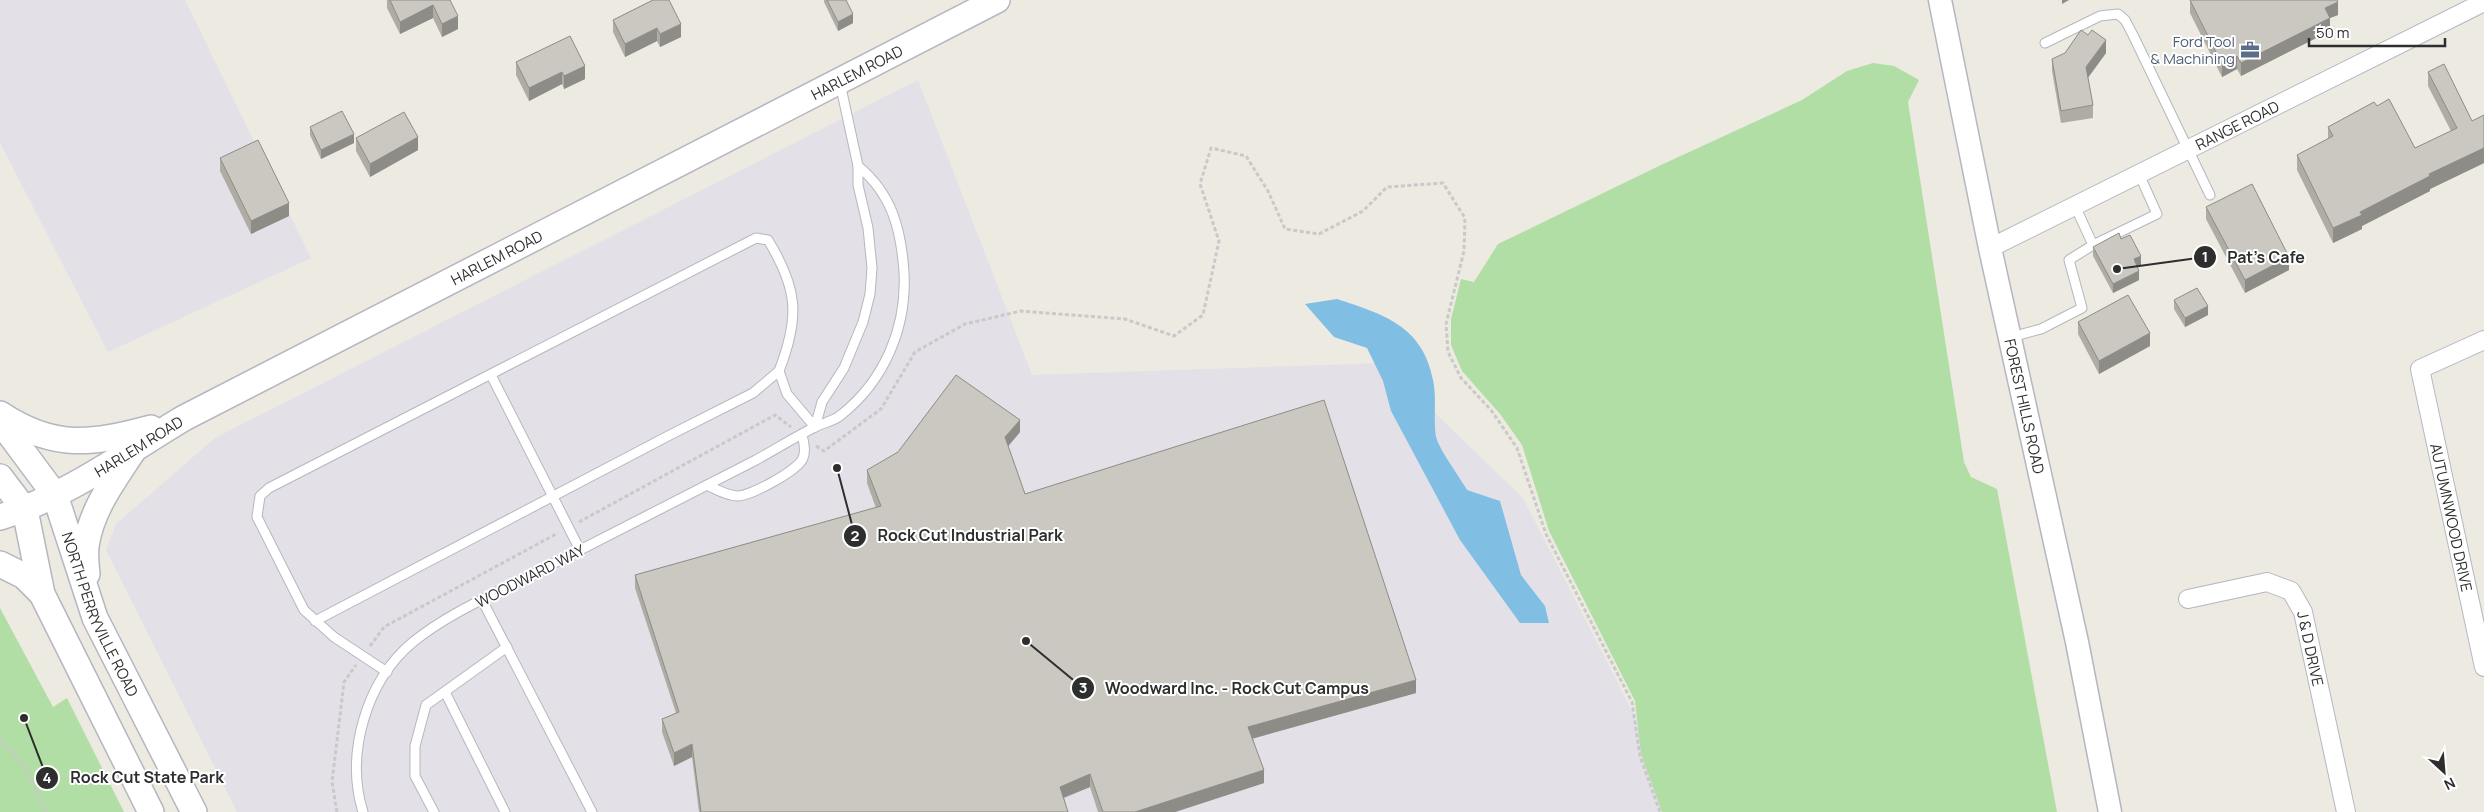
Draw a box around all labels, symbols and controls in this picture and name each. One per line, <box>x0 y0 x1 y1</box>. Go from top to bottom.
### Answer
scale bar <box>2309 15 2445 47</box>
text: 50 m <box>2316 22 2350 43</box>
place label: Ford Tool & Machining <box>2150 31 2235 69</box>
office icon: Ford Tool & Machining <box>2239 39 2261 61</box>
street label: HARLEM ROAD <box>807 40 906 104</box>
street label: RANGE ROAD <box>2192 95 2282 155</box>
street label: HARLEM ROAD <box>447 225 546 290</box>
callout: Pat's Cafe <box>2193 242 2315 273</box>
text: 1 <box>2202 246 2208 267</box>
text: Pat's Cafe <box>2227 246 2305 268</box>
street label: FOREST HILLS ROAD <box>2000 337 2050 476</box>
street label: HARLEM ROAD <box>90 411 187 482</box>
street label: AUTUMNWOOD DRIVE <box>2426 441 2478 594</box>
callout: Rock Cut Industrial Park <box>842 520 1073 551</box>
text: Rock Cut Industrial Park <box>877 524 1063 546</box>
text: 2 <box>851 525 860 546</box>
street label: NORTH PERRYVILLE ROAD <box>57 529 144 700</box>
street label: WOODWARD WAY <box>472 539 589 613</box>
street label: J & D DRIVE <box>2293 609 2329 688</box>
callout: Woodward Inc. - Rock Cut Campus <box>1070 673 1379 704</box>
text: 3 <box>1079 677 1087 698</box>
text: Woodward Inc. - Rock Cut Campus <box>1105 677 1369 699</box>
north arrow <box>2419 747 2469 797</box>
callout: Rock Cut State Park <box>35 762 233 793</box>
text: Rock Cut State Park <box>70 766 224 788</box>
text: 4 <box>42 767 52 788</box>
text: N <box>2441 773 2459 795</box>

